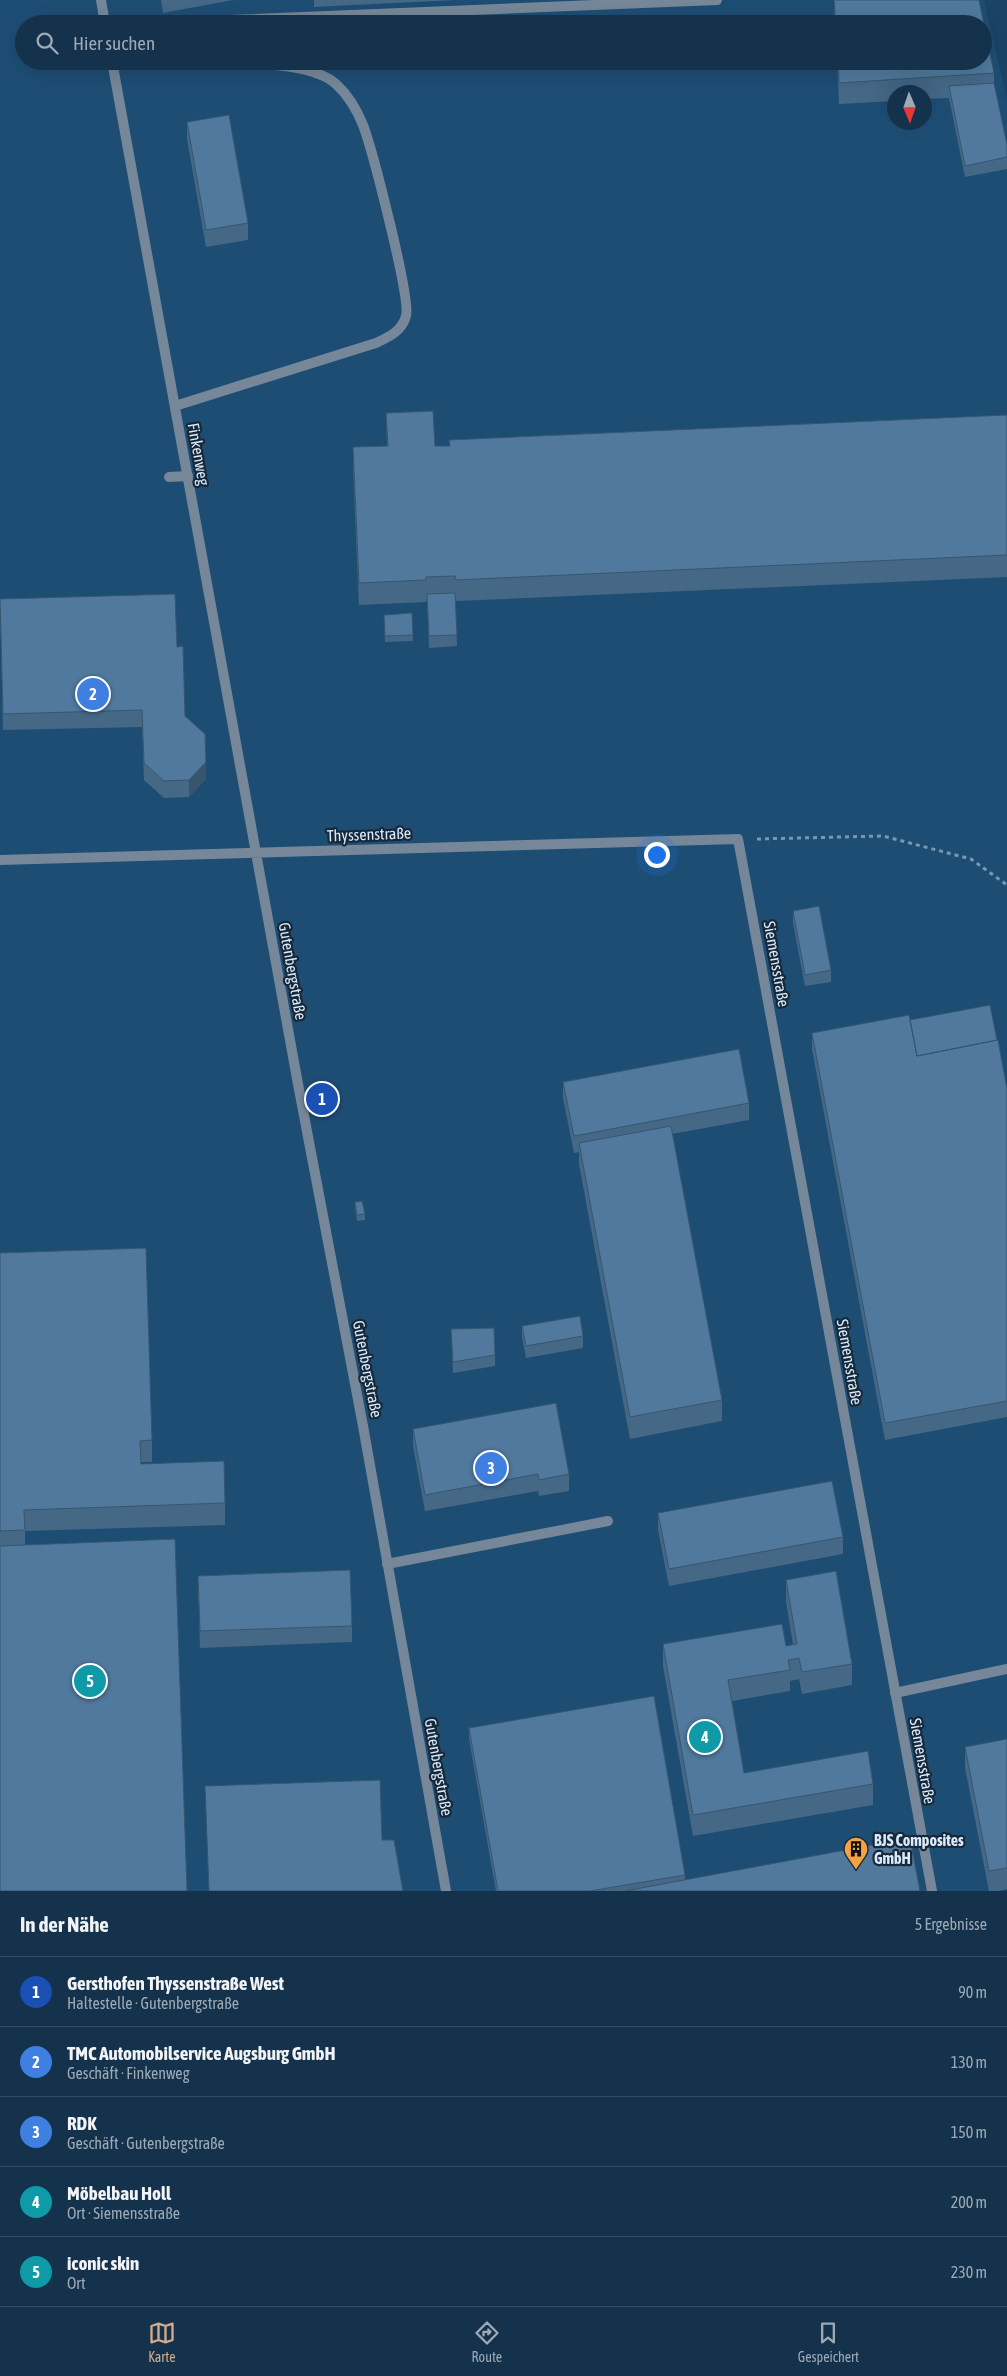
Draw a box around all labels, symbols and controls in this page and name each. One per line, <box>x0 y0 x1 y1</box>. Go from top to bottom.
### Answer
search box <box>15 15 992 70</box>
icon: search <box>33 29 61 57</box>
text: Hier suchen <box>73 32 155 54</box>
north arrow <box>887 85 932 130</box>
street label: Finkenweg <box>184 421 213 487</box>
pin: 2 <box>77 675 109 713</box>
street label: Thyssenstraße <box>327 824 411 845</box>
your location <box>644 842 670 868</box>
street label: Siemensstraße <box>761 920 793 1008</box>
street label: Gutenbergstraße <box>275 921 310 1021</box>
pin: 1 <box>306 1080 338 1118</box>
street label: Siemensstraße <box>834 1318 866 1406</box>
street label: Gutenbergstraße <box>349 1319 386 1419</box>
pin: 3 <box>475 1449 507 1487</box>
pin: 5 <box>74 1662 106 1700</box>
street label: Gutenbergstraße <box>421 1717 456 1817</box>
street label: Siemensstraße <box>907 1717 939 1805</box>
pin: 4 <box>689 1718 721 1756</box>
place label: BJS Composites GmbH <box>874 1831 964 1867</box>
building icon: BJS Composites GmbH <box>843 1836 869 1870</box>
text: In der Nähe <box>20 1912 109 1936</box>
text: 5 Ergebnisse <box>915 1915 987 1933</box>
text: Gersthofen Thyssenstraße West <box>67 1972 284 1994</box>
text: 1 <box>32 1983 40 2001</box>
text: 90 m <box>958 1983 987 2001</box>
text: Haltestelle · Gutenbergstraße <box>67 1994 239 2012</box>
text: TMC Automobilservice Augsburg GmbH <box>67 2042 336 2064</box>
text: 2 <box>32 2053 40 2071</box>
text: 130 m <box>951 2053 987 2071</box>
text: Geschäft · Finkenweg <box>67 2064 190 2082</box>
text: RDK <box>67 2112 96 2134</box>
text: 3 <box>32 2123 40 2141</box>
text: 150 m <box>951 2123 987 2141</box>
text: Geschäft · Gutenbergstraße <box>67 2134 225 2152</box>
text: Möbelbau Holl <box>67 2182 171 2204</box>
text: 4 <box>32 2193 40 2211</box>
text: 200 m <box>951 2193 987 2211</box>
text: Ort · Siemensstraße <box>67 2204 180 2222</box>
text: iconic skin <box>67 2252 139 2274</box>
text: 5 <box>32 2263 40 2281</box>
text: 230 m <box>951 2263 987 2281</box>
text: Ort <box>67 2274 86 2292</box>
tab: Karte <box>148 2319 176 2365</box>
tab: Route <box>472 2319 502 2365</box>
tab: Gespeichert <box>798 2319 859 2365</box>

